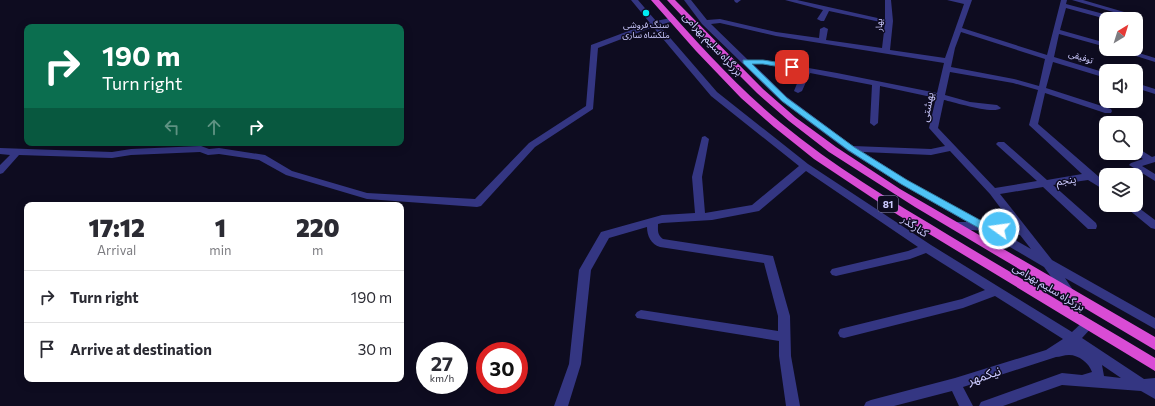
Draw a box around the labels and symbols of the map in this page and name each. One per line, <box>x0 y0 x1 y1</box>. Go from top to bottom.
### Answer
marker: سنگ فروشی ملکشاه ساری <box>641 8 651 18</box>
street label: بزرگراه سلیم بهرامی <box>678 9 746 80</box>
north arrow <box>1099 12 1143 56</box>
street label: بهار <box>873 18 885 33</box>
place label: سنگ فروشی ملکشاه ساری <box>622 19 670 41</box>
street label: توفیقی <box>1067 47 1095 67</box>
pin <box>775 50 809 84</box>
street label: بهشتی <box>917 91 937 123</box>
street label: پنجم <box>1055 172 1077 190</box>
road number: 81 <box>878 196 898 212</box>
position arrow <box>978 208 1020 250</box>
street label: کنارگذر <box>898 211 932 240</box>
street label: بزرگراه سلیم بهرامی <box>1009 260 1088 316</box>
speed limit sign: 30 <box>476 342 528 394</box>
street label: نیکمهر <box>964 362 1003 389</box>

